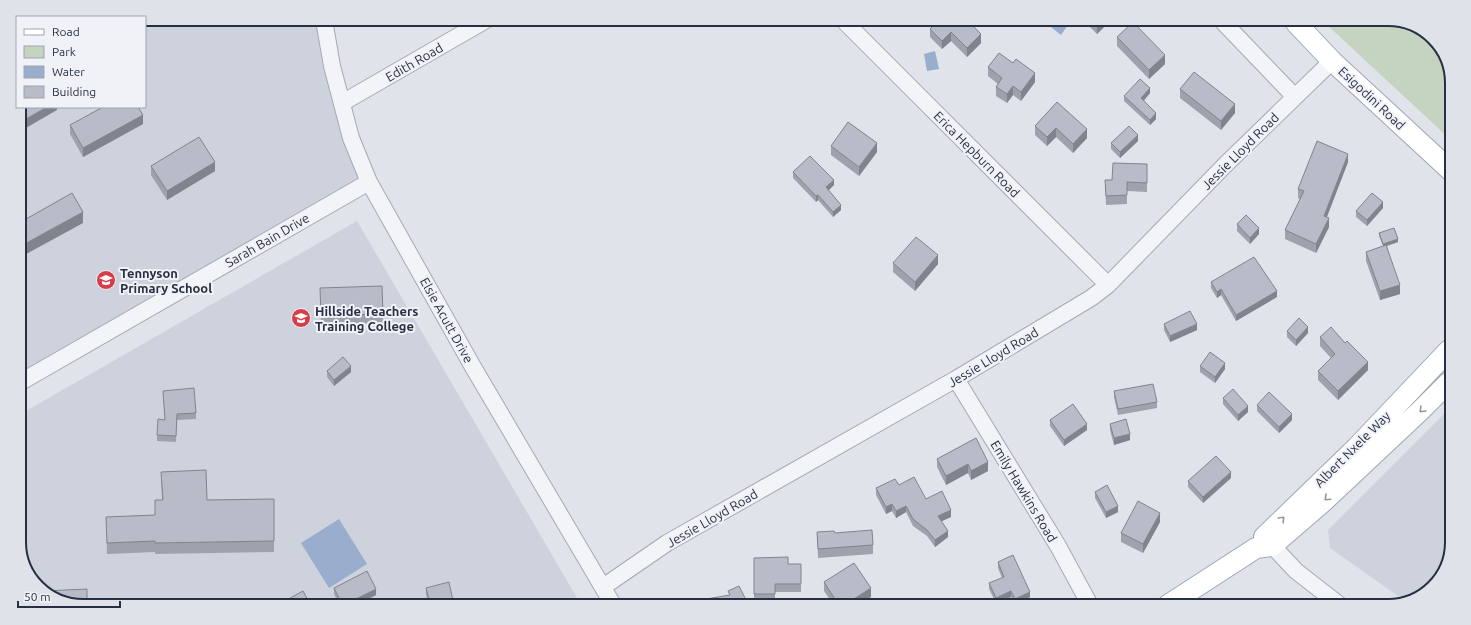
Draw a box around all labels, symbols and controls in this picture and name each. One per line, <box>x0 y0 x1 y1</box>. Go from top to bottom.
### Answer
legend <box>16 16 146 108</box>
text: Road <box>52 25 80 38</box>
street label: Edith Road <box>383 40 445 84</box>
text: Park <box>52 45 76 58</box>
street label: Esigodini Road <box>1336 64 1408 132</box>
text: Water <box>52 65 85 78</box>
text: Building <box>52 85 96 98</box>
street label: Erica Hepburn Road <box>931 108 1023 200</box>
street label: Jessie Lloyd Road <box>1199 110 1281 192</box>
street label: Sarah Bain Drive <box>222 210 312 270</box>
place label: Tennyson Primary School <box>120 266 212 295</box>
school or university icon: Tennyson Primary School <box>95 269 117 291</box>
street label: Elsie Acutt Drive <box>418 275 476 365</box>
place label: Hillside Teachers Training College <box>315 304 418 333</box>
school or university icon: Hillside Teachers Training College <box>290 307 312 329</box>
street label: Jessie Lloyd Road <box>945 325 1041 389</box>
one-way arrow <box>1419 405 1427 412</box>
street label: Albert Nxele Way <box>1311 408 1393 490</box>
street label: Emily Hawkins Road <box>988 438 1060 544</box>
street label: Jessie Lloyd Road <box>664 486 760 550</box>
one-way arrow <box>1324 493 1331 500</box>
one-way arrow <box>1277 516 1284 524</box>
scale bar <box>18 583 120 609</box>
text: 50 m <box>24 590 51 603</box>

